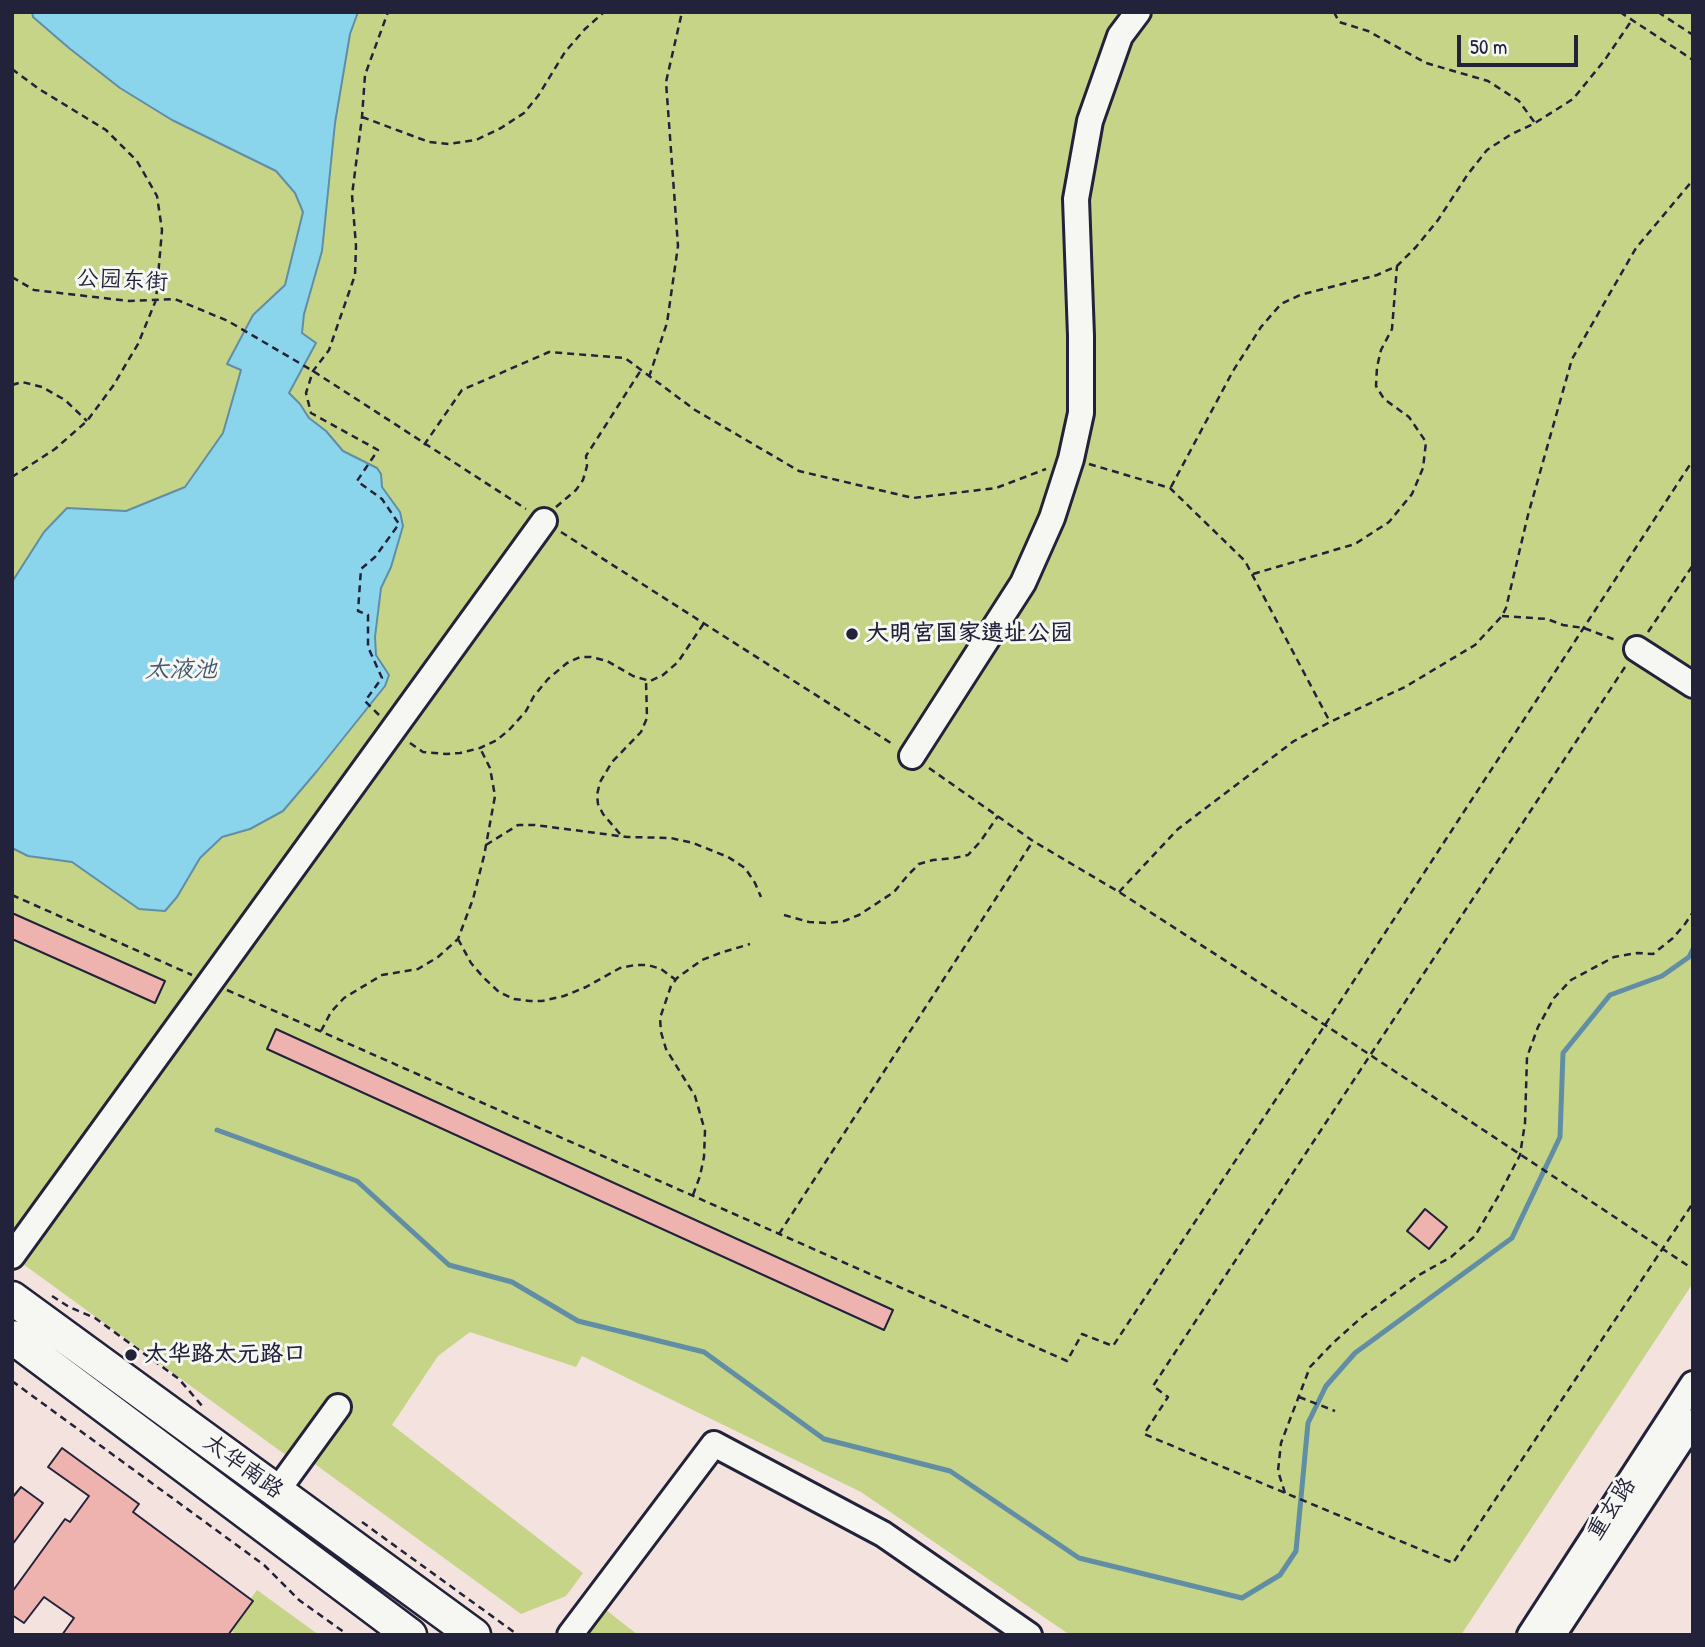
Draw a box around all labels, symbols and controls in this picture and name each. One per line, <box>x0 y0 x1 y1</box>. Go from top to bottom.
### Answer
scale bar <box>1460 21 1581 65</box>
text: 50 m <box>1470 32 1507 61</box>
street label: 公园东街 <box>75 265 169 297</box>
place label: 大明宫国家遗址公园 <box>866 620 1073 648</box>
marker: 大明宫国家遗址公园 <box>844 626 860 642</box>
water label: 太液池 <box>145 657 217 685</box>
place label: 太华路太元路口 <box>145 1341 306 1369</box>
marker: 太华路太元路口 <box>123 1347 139 1363</box>
street label: 太华南路 <box>198 1429 288 1505</box>
street label: 重玄路 <box>1582 1473 1642 1545</box>

